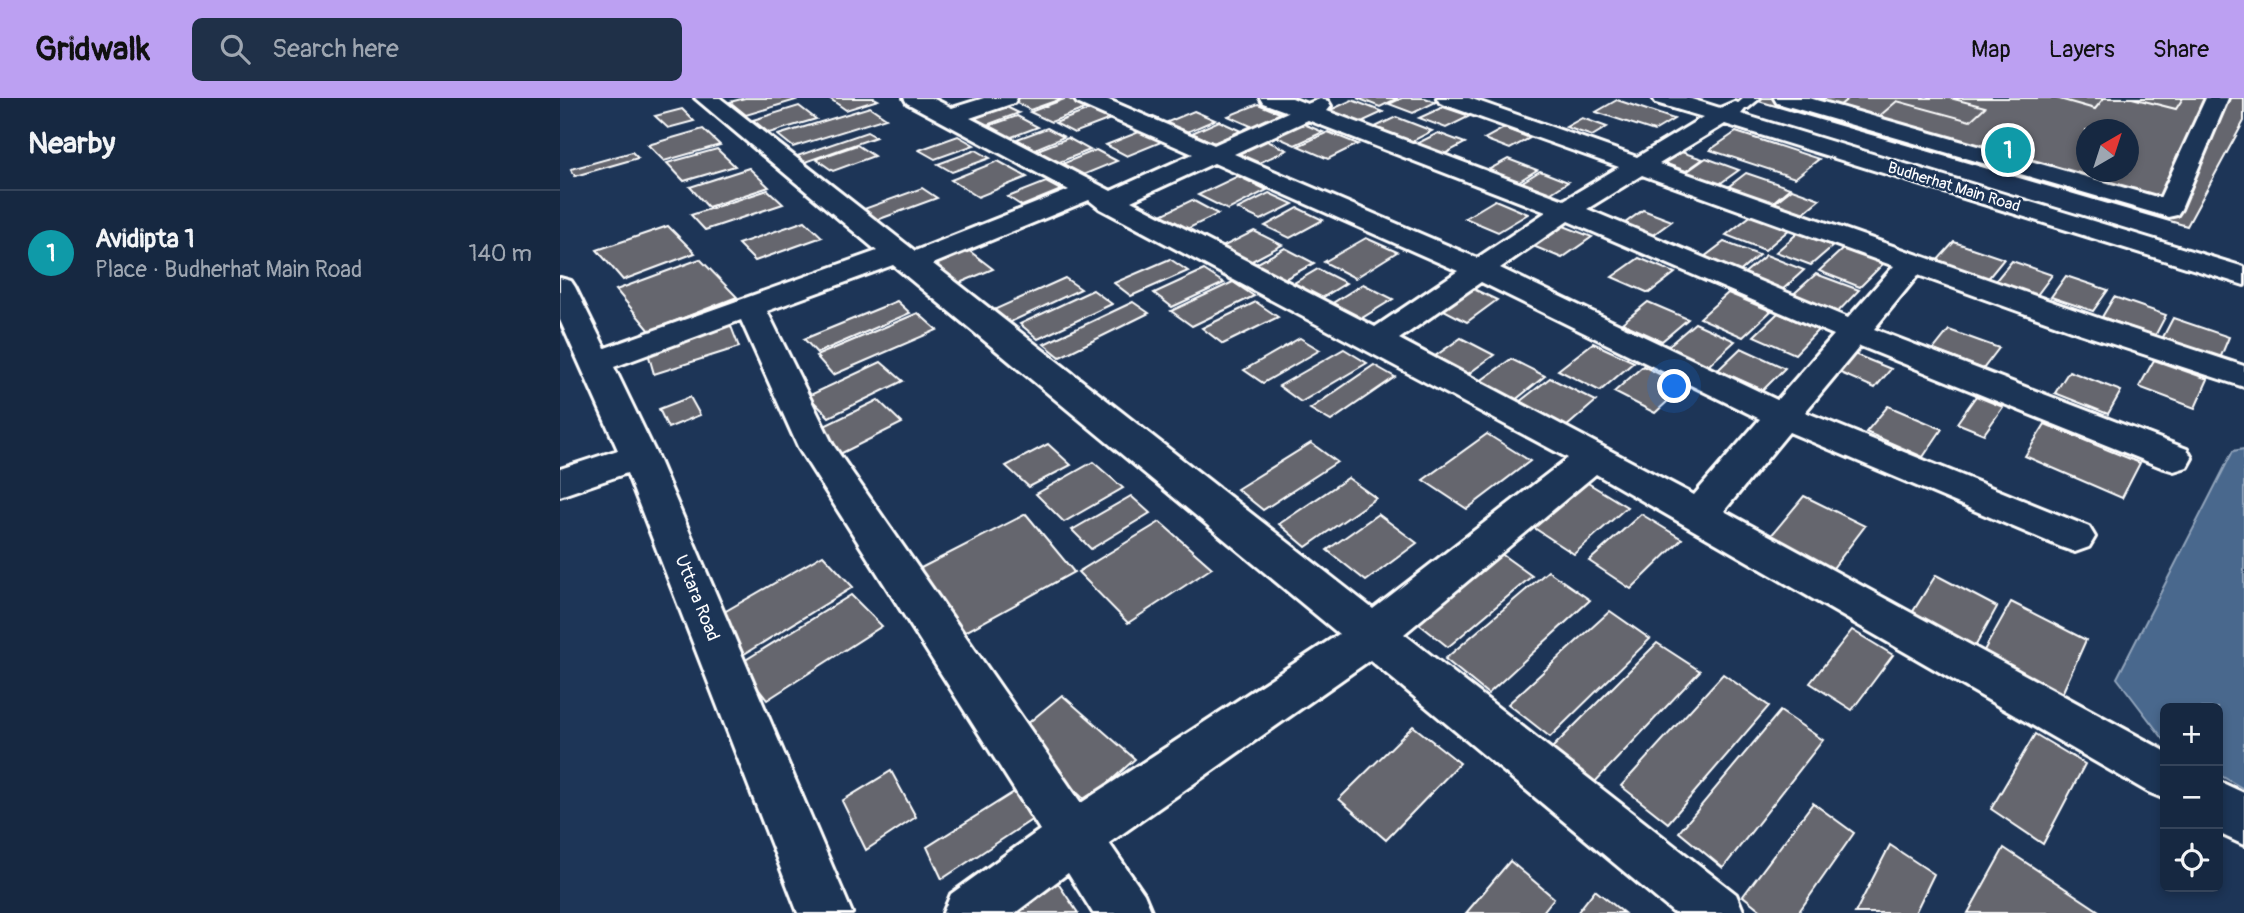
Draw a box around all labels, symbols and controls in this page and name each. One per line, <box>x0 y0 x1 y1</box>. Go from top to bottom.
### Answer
search box <box>192 18 682 81</box>
text: Gridwalk <box>35 29 150 70</box>
icon: search <box>216 30 254 68</box>
text: Search here <box>272 33 399 65</box>
text: Map <box>1971 35 2011 64</box>
text: Layers <box>2049 35 2115 64</box>
text: Share <box>2153 35 2209 64</box>
north arrow <box>2076 119 2139 182</box>
pin: 1 <box>1985 124 2031 176</box>
text: Nearby <box>28 125 115 162</box>
street label: Budherhat Main Road <box>1885 157 2023 217</box>
text: Avidipta 1 <box>95 223 195 255</box>
text: 1 <box>47 239 56 268</box>
text: 140 m <box>469 239 532 268</box>
text: Place · Budherhat Main Road <box>95 255 362 284</box>
your location <box>1657 369 1691 403</box>
street label: Uttara Road <box>669 552 725 644</box>
map controls <box>2160 703 2223 892</box>
button: + <box>2160 703 2223 766</box>
button: − <box>2160 766 2223 829</box>
button: locate <box>2160 829 2223 892</box>

